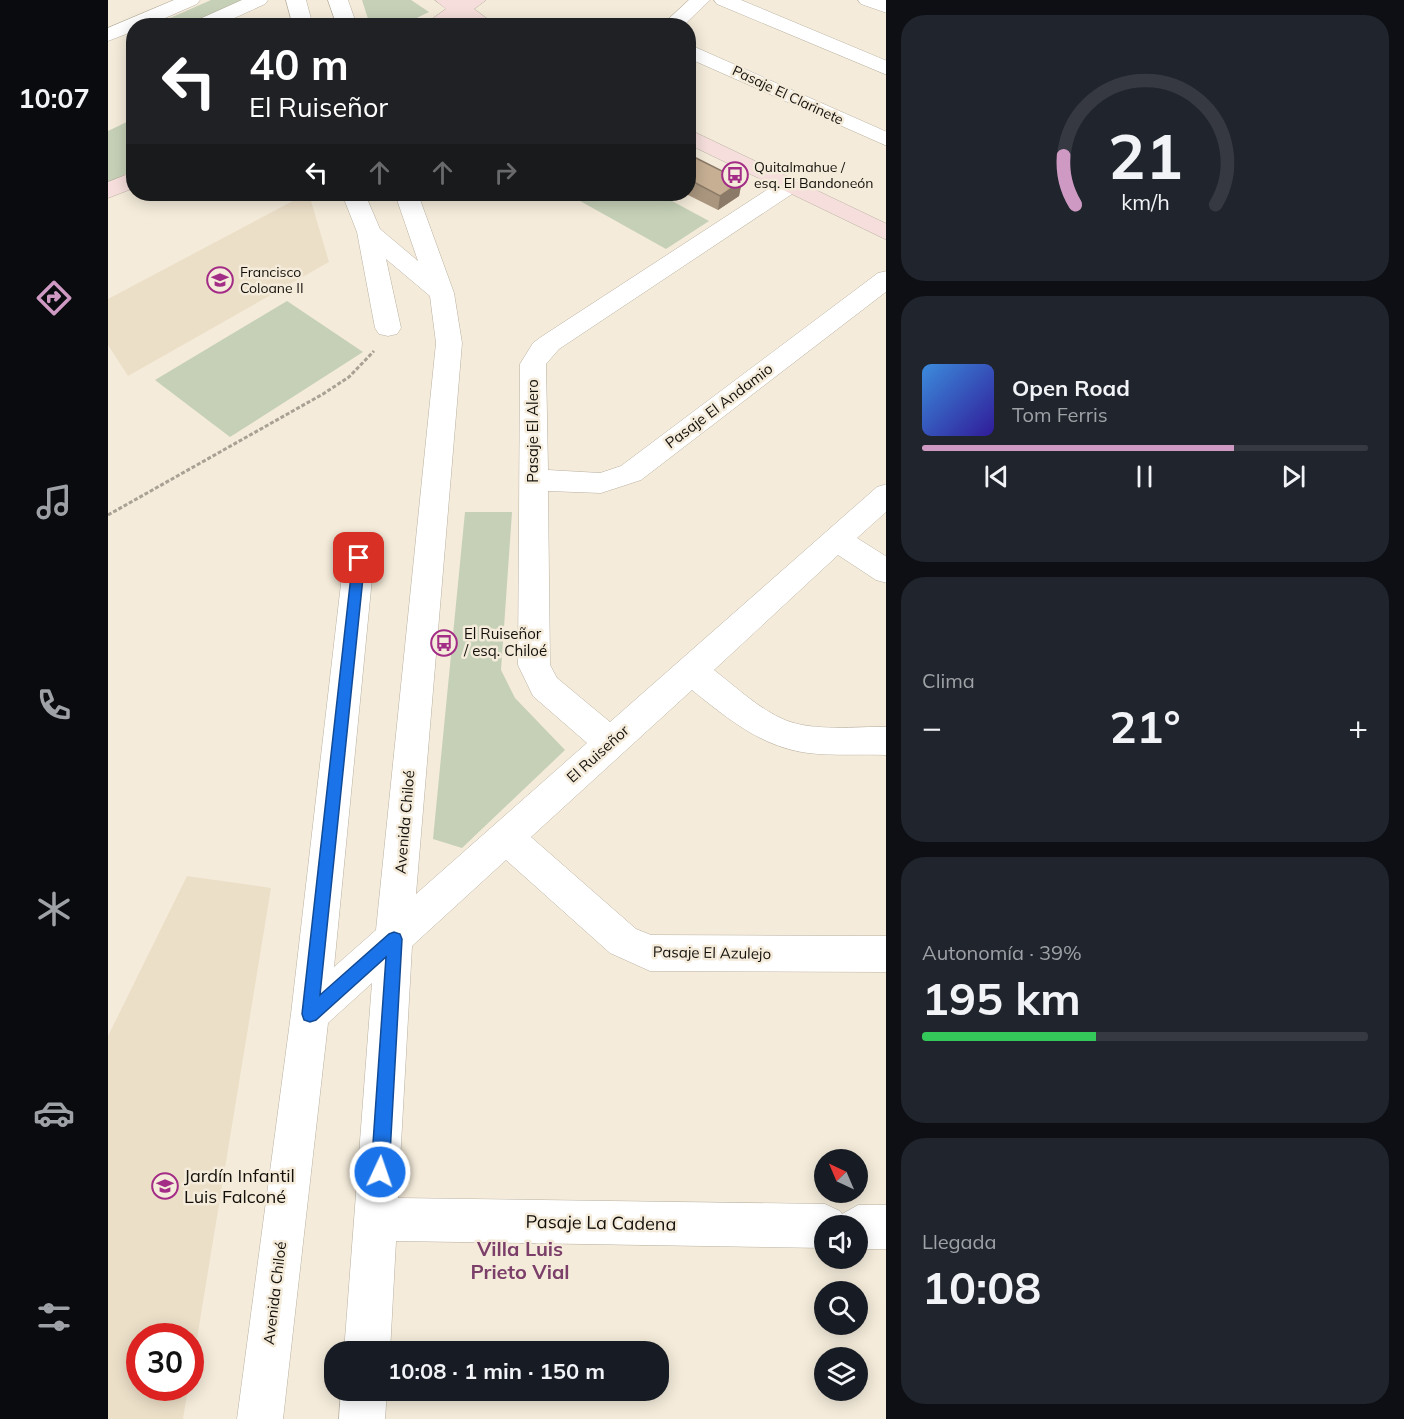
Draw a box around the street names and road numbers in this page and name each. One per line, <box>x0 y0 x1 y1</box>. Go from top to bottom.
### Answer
street label: Pasaje El Clarinete <box>730 61 846 129</box>
street label: Pasaje El Andamio <box>661 359 776 452</box>
street label: Pasaje El Alero <box>523 379 542 483</box>
street label: El Ruiseñor <box>563 720 633 787</box>
street label: Avenida Chiloé <box>391 769 418 875</box>
street label: Pasaje El Azulejo <box>653 942 771 963</box>
street label: Pasaje La Cadena <box>525 1210 677 1235</box>
street label: Avenida Chiloé <box>259 1240 290 1346</box>

